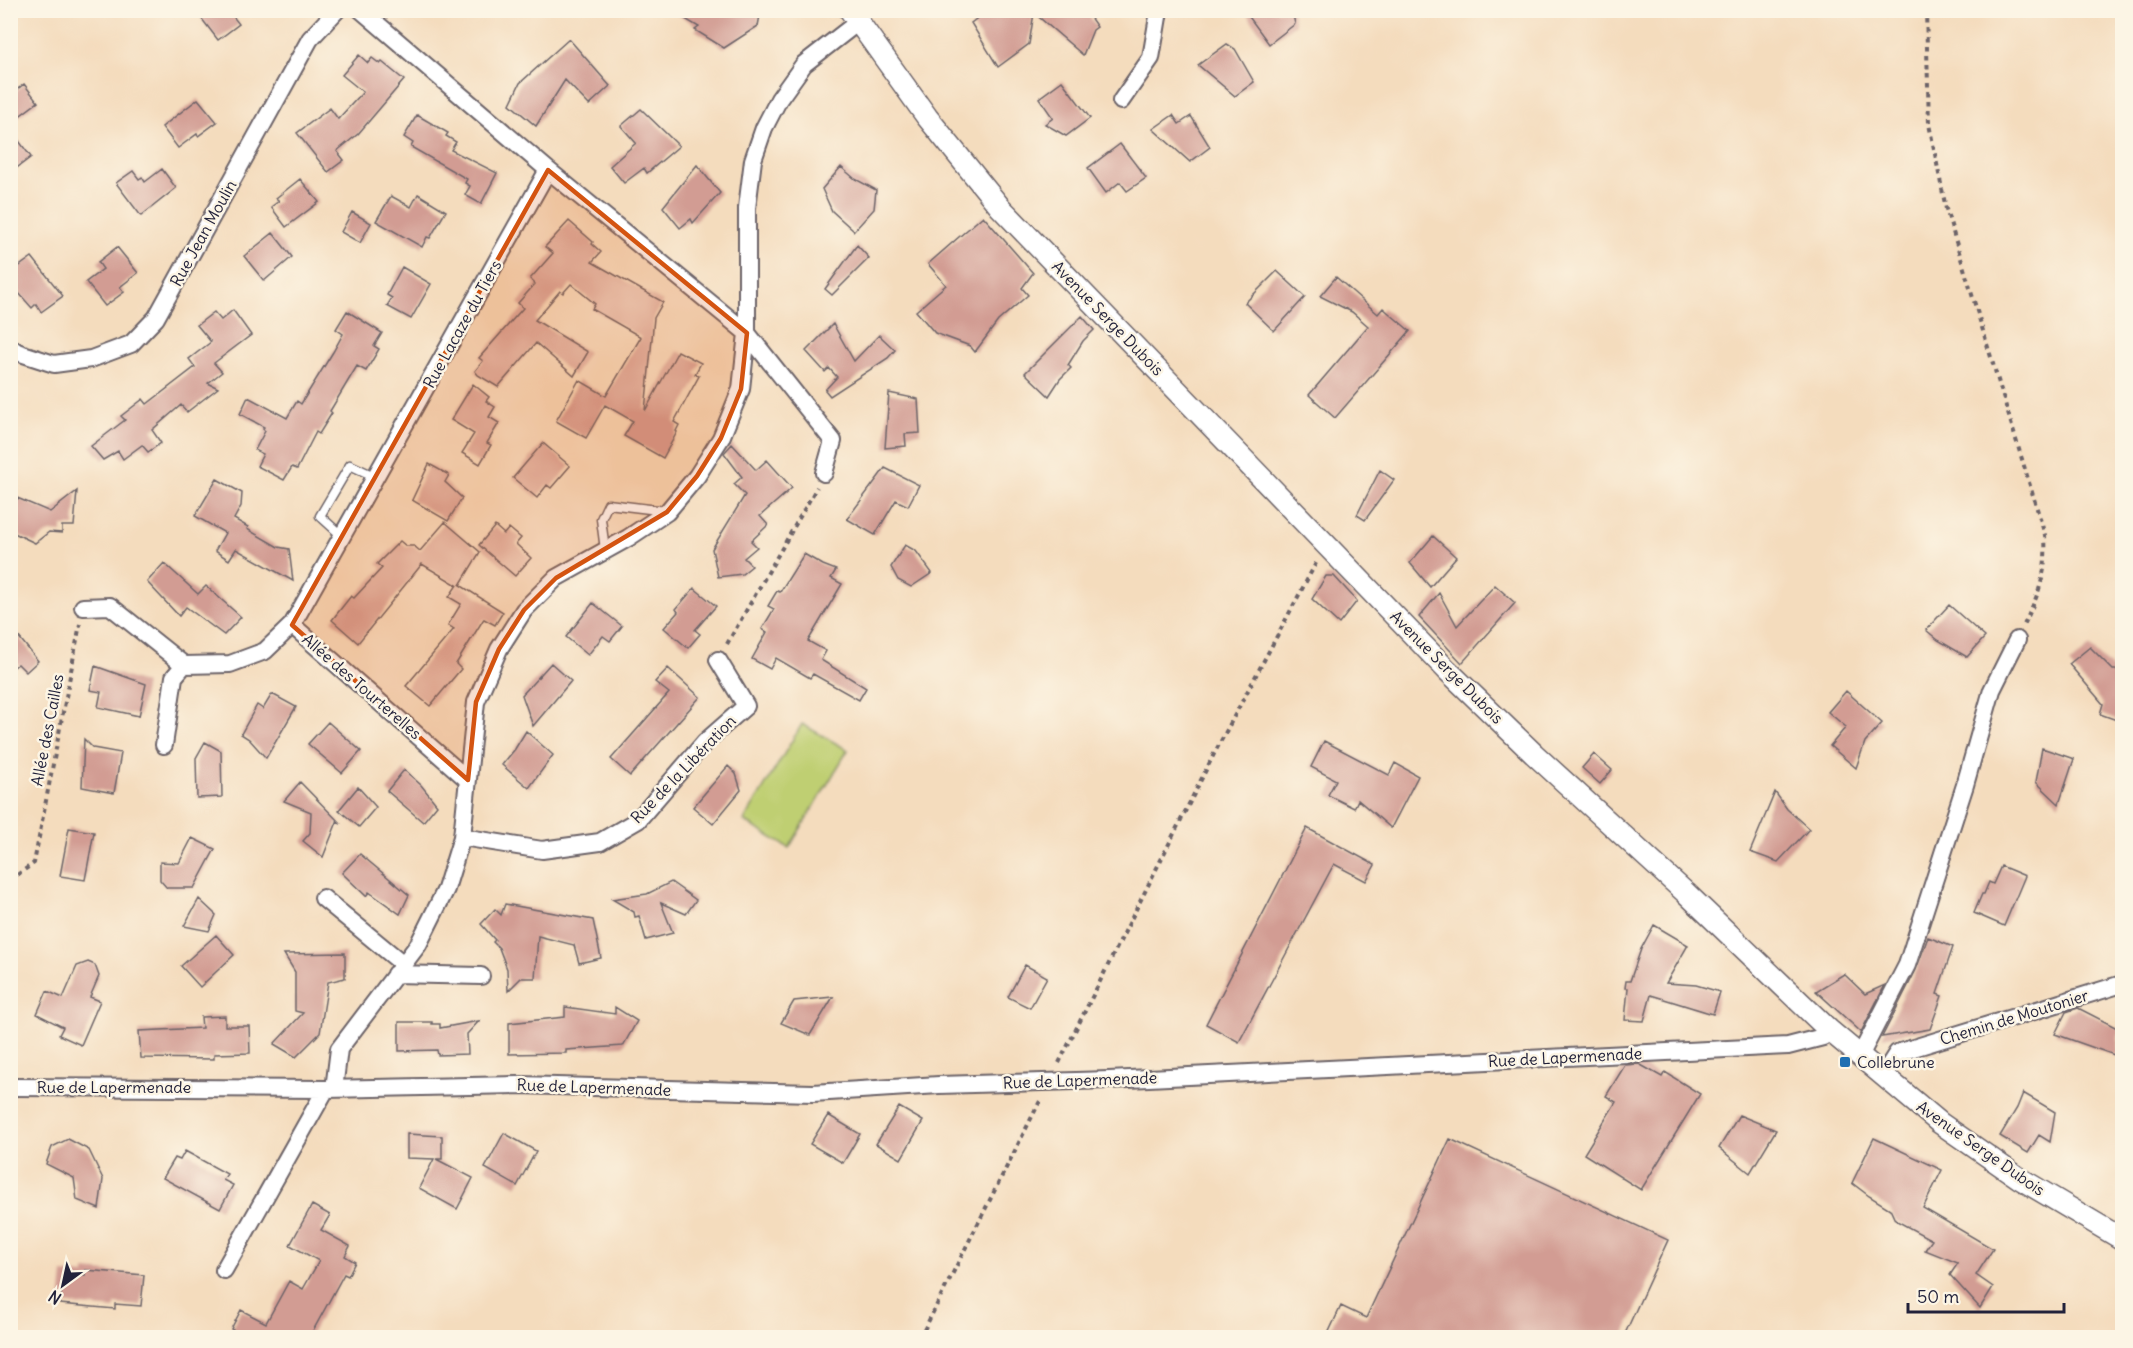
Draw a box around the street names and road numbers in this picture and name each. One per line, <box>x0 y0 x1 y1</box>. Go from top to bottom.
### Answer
street label: Rue Jean Moulin <box>166 176 240 290</box>
street label: Rue Lacaze du Tiers <box>419 256 505 392</box>
street label: Avenue Serge Dubois <box>1048 256 1168 380</box>
street label: Avenue Serge Dubois <box>1386 606 1508 728</box>
street label: Allée des Tourterelles <box>298 629 426 743</box>
street label: Allée des Cailles <box>26 672 68 788</box>
street label: Rue de la Libération <box>626 711 740 827</box>
street label: Chemin de Moutonier <box>1937 985 2091 1049</box>
street label: Rue de Lapermenade <box>1487 1043 1643 1071</box>
street label: Rue de Lapermenade <box>1002 1067 1158 1093</box>
street label: Rue de Lapermenade <box>516 1074 672 1100</box>
street label: Rue de Lapermenade <box>37 1077 191 1097</box>
street label: Avenue Serge Dubois <box>1913 1096 2049 1200</box>

